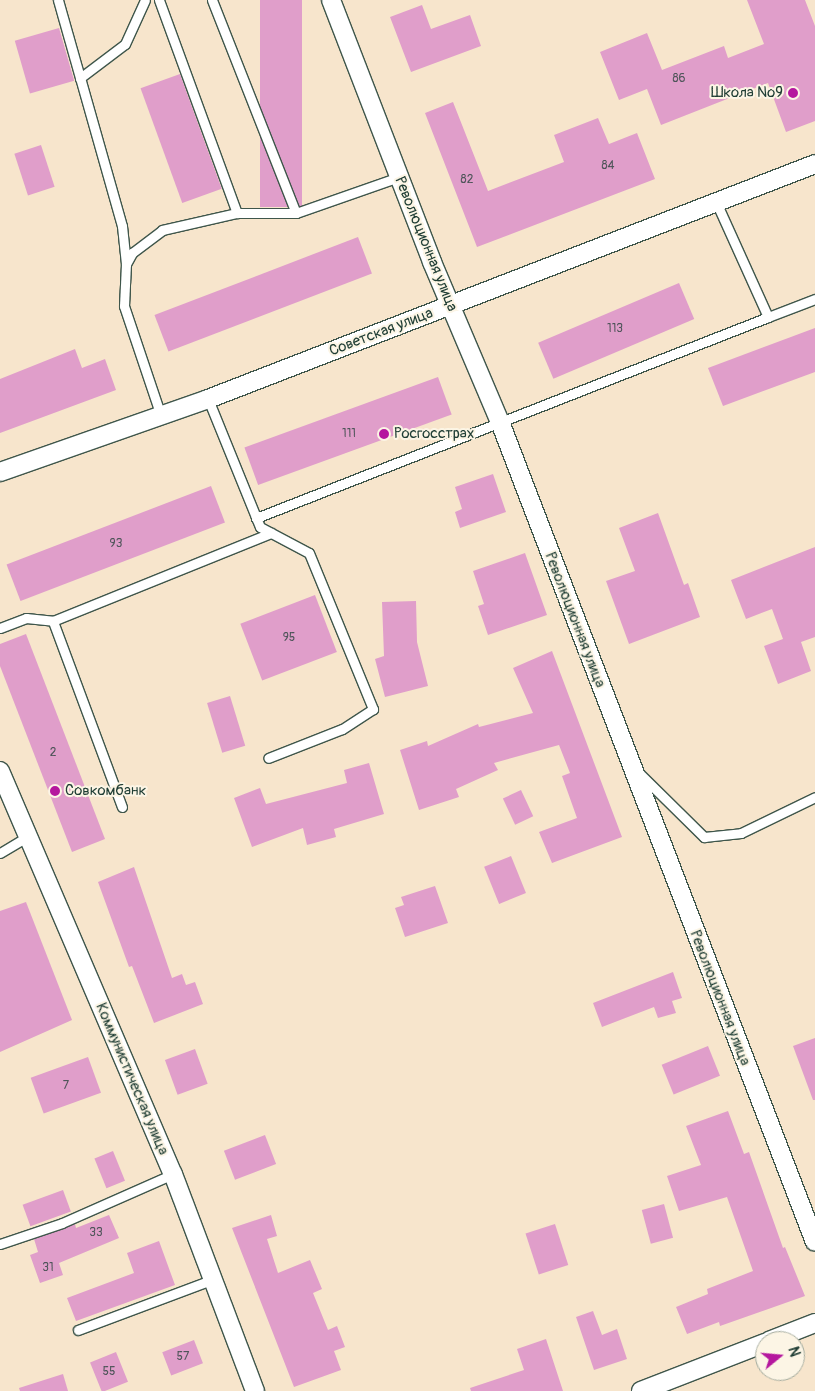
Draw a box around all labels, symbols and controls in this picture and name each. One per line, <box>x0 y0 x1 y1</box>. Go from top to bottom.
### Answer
house number: 86 <box>672 72 686 86</box>
place label: Школа №9 <box>711 84 783 102</box>
marker: Школа №9 <box>787 87 799 99</box>
house number: 84 <box>601 159 615 173</box>
house number: 82 <box>461 173 473 187</box>
street label: Революционная улица <box>391 174 461 314</box>
street label: Советская улица <box>327 304 435 360</box>
house number: 113 <box>607 322 623 336</box>
place label: Росгосстрах <box>394 425 474 443</box>
house number: 111 <box>342 427 356 441</box>
marker: Росгосстрах <box>378 428 390 440</box>
house number: 93 <box>110 537 122 551</box>
street label: Революционная улица <box>541 550 609 690</box>
house number: 95 <box>283 631 295 645</box>
house number: 2 <box>50 746 56 760</box>
place label: Совкомбанк <box>65 782 146 800</box>
marker: Совкомбанк <box>49 785 61 797</box>
street label: Революционная улица <box>686 928 754 1068</box>
street label: Коммунистическая улица <box>92 1000 172 1158</box>
house number: 7 <box>63 1079 69 1093</box>
house number: 33 <box>89 1226 103 1240</box>
house number: 31 <box>42 1261 54 1275</box>
north arrow <box>755 1331 805 1381</box>
text: N <box>784 1345 803 1359</box>
house number: 57 <box>177 1350 189 1364</box>
house number: 55 <box>102 1365 116 1379</box>

